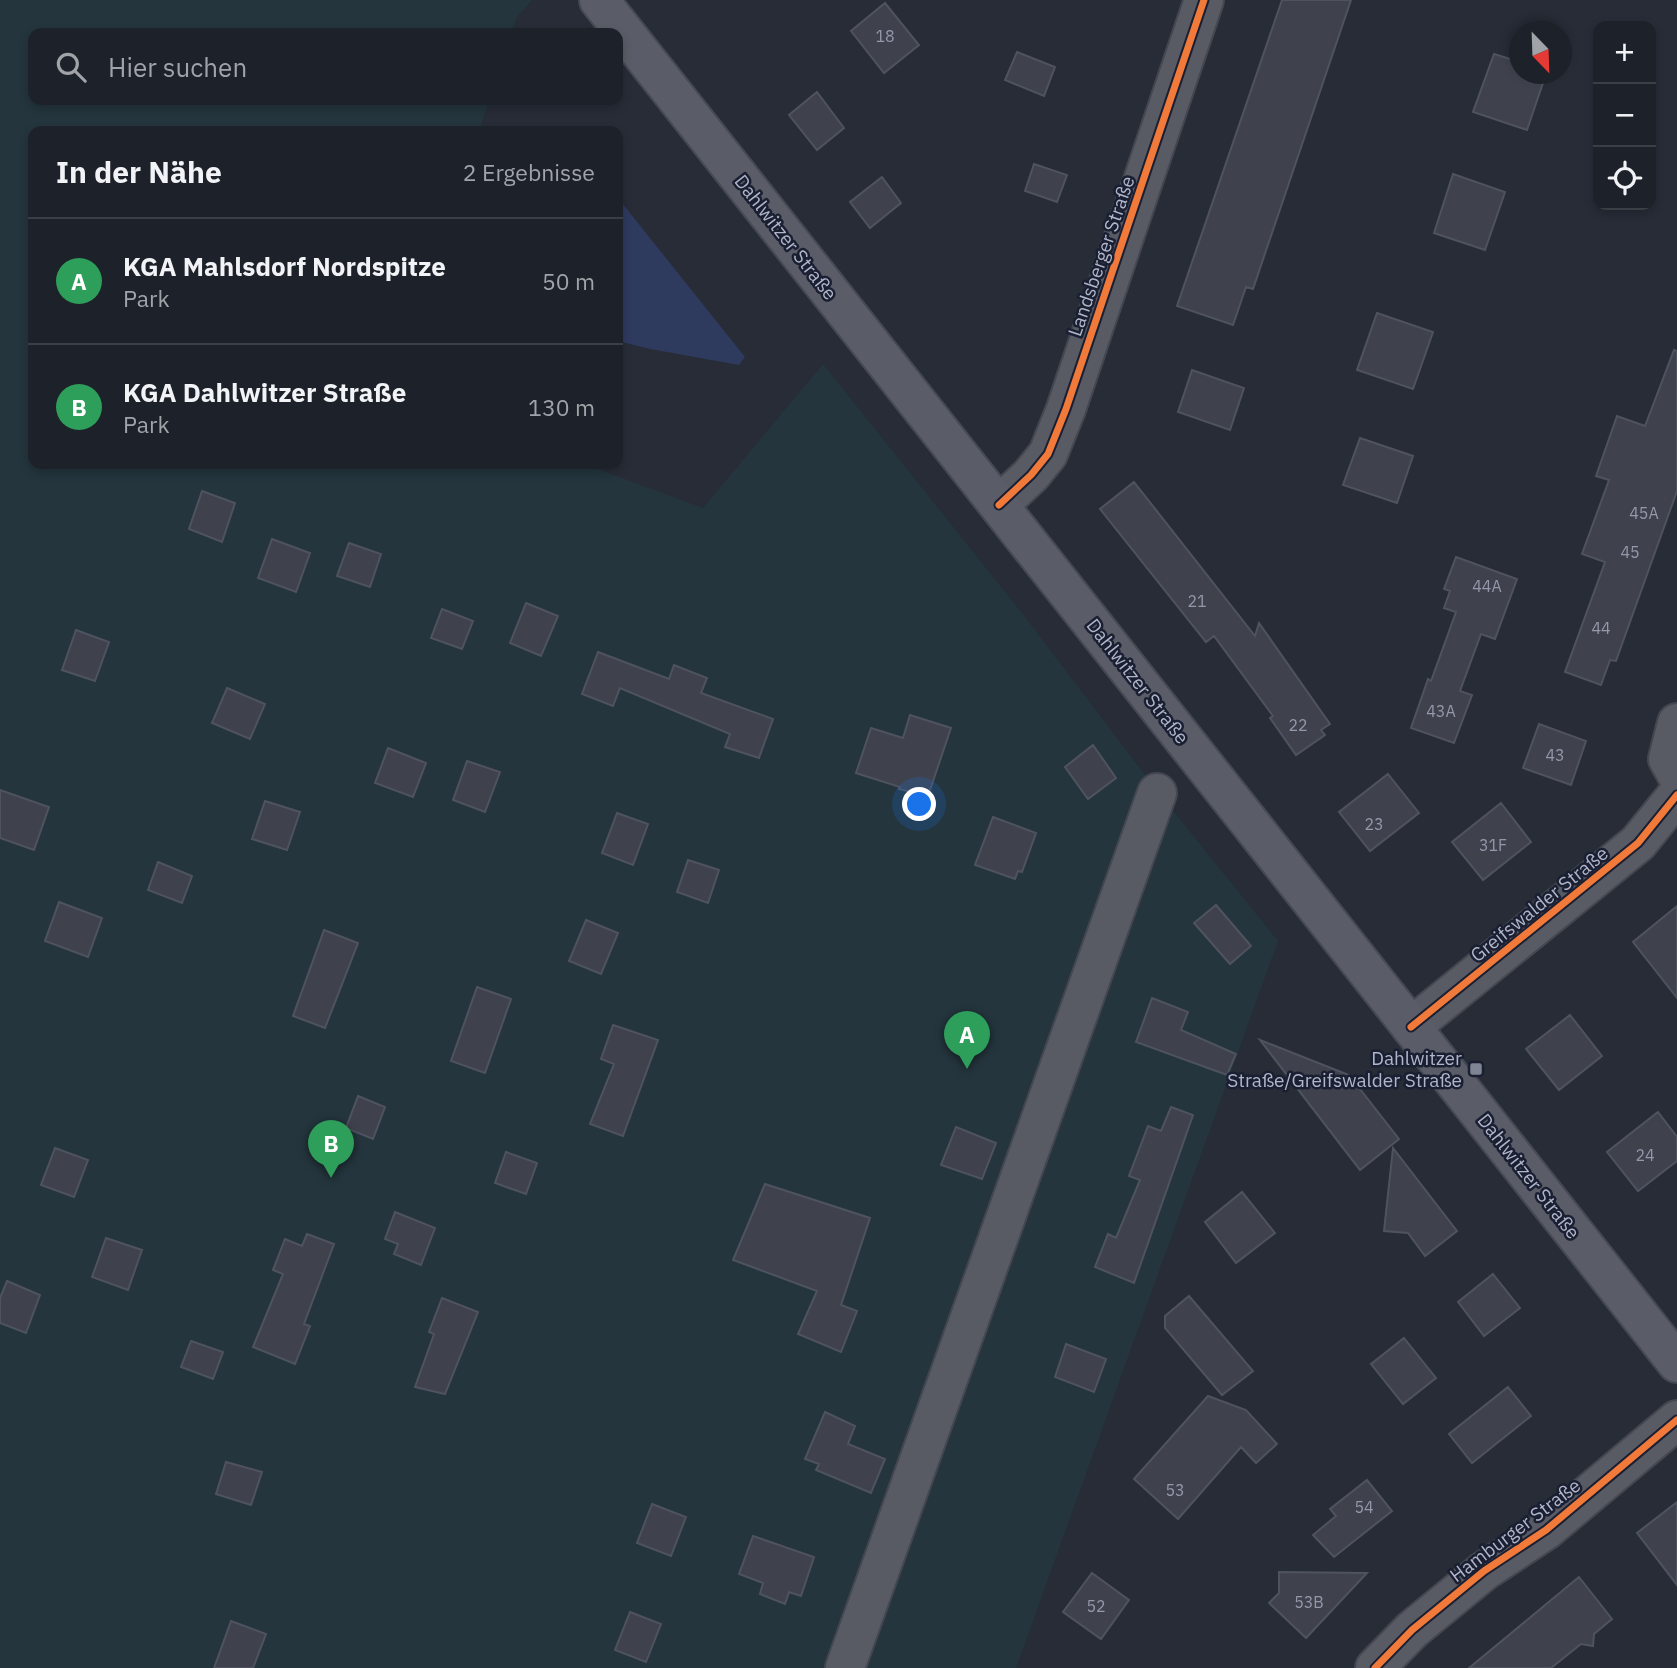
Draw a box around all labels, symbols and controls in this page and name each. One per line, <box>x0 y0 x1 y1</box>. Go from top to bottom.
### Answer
north arrow <box>1509 21 1572 84</box>
map controls <box>1593 21 1656 210</box>
button: + <box>1593 21 1656 84</box>
house number: 18 <box>875 26 895 46</box>
search box <box>28 28 623 105</box>
icon: search <box>52 48 90 86</box>
text: Hier suchen <box>108 50 247 84</box>
button: − <box>1593 84 1656 147</box>
button: locate <box>1593 147 1656 210</box>
text: In der Nähe <box>56 152 222 191</box>
text: 2 Ergebnisse <box>463 157 595 187</box>
street label: Dahlwitzer Straße <box>730 169 842 305</box>
street label: Landsberger Straße <box>1062 173 1140 339</box>
text: KGA Mahlsdorf Nordspitze <box>123 249 446 283</box>
text: A <box>71 266 87 296</box>
text: 50 m <box>542 266 595 296</box>
text: Park <box>123 283 170 313</box>
text: KGA Dahlwitzer Straße <box>123 375 406 409</box>
text: B <box>71 392 87 422</box>
text: 130 m <box>528 392 595 422</box>
text: Park <box>123 409 170 439</box>
house number: 45A <box>1629 503 1659 523</box>
house number: 45 <box>1620 542 1640 562</box>
house number: 44A <box>1472 576 1502 596</box>
house number: 21 <box>1187 591 1207 611</box>
street label: Dahlwitzer Straße <box>1082 613 1194 749</box>
house number: 44 <box>1591 618 1611 638</box>
house number: 43A <box>1426 701 1456 721</box>
house number: 22 <box>1288 715 1308 735</box>
house number: 43 <box>1545 745 1565 765</box>
your location <box>902 787 936 821</box>
house number: 23 <box>1364 814 1384 834</box>
house number: 31F <box>1479 835 1507 855</box>
street label: Greifswalder Straße <box>1465 841 1613 967</box>
pin: A <box>944 1011 990 1069</box>
place label: Dahlwitzer Straße/Greifswalder Straße <box>1227 1046 1462 1092</box>
marker: Dahlwitzer Straße/Greifswalder Straße <box>1468 1061 1484 1077</box>
street label: Dahlwitzer Straße <box>1473 1108 1585 1244</box>
pin: B <box>308 1120 354 1178</box>
house number: 24 <box>1635 1145 1655 1165</box>
street label: Hamburger Straße <box>1445 1473 1585 1587</box>
house number: 53 <box>1165 1480 1185 1500</box>
house number: 54 <box>1354 1497 1374 1517</box>
house number: 53B <box>1294 1592 1324 1612</box>
house number: 52 <box>1086 1596 1106 1616</box>

